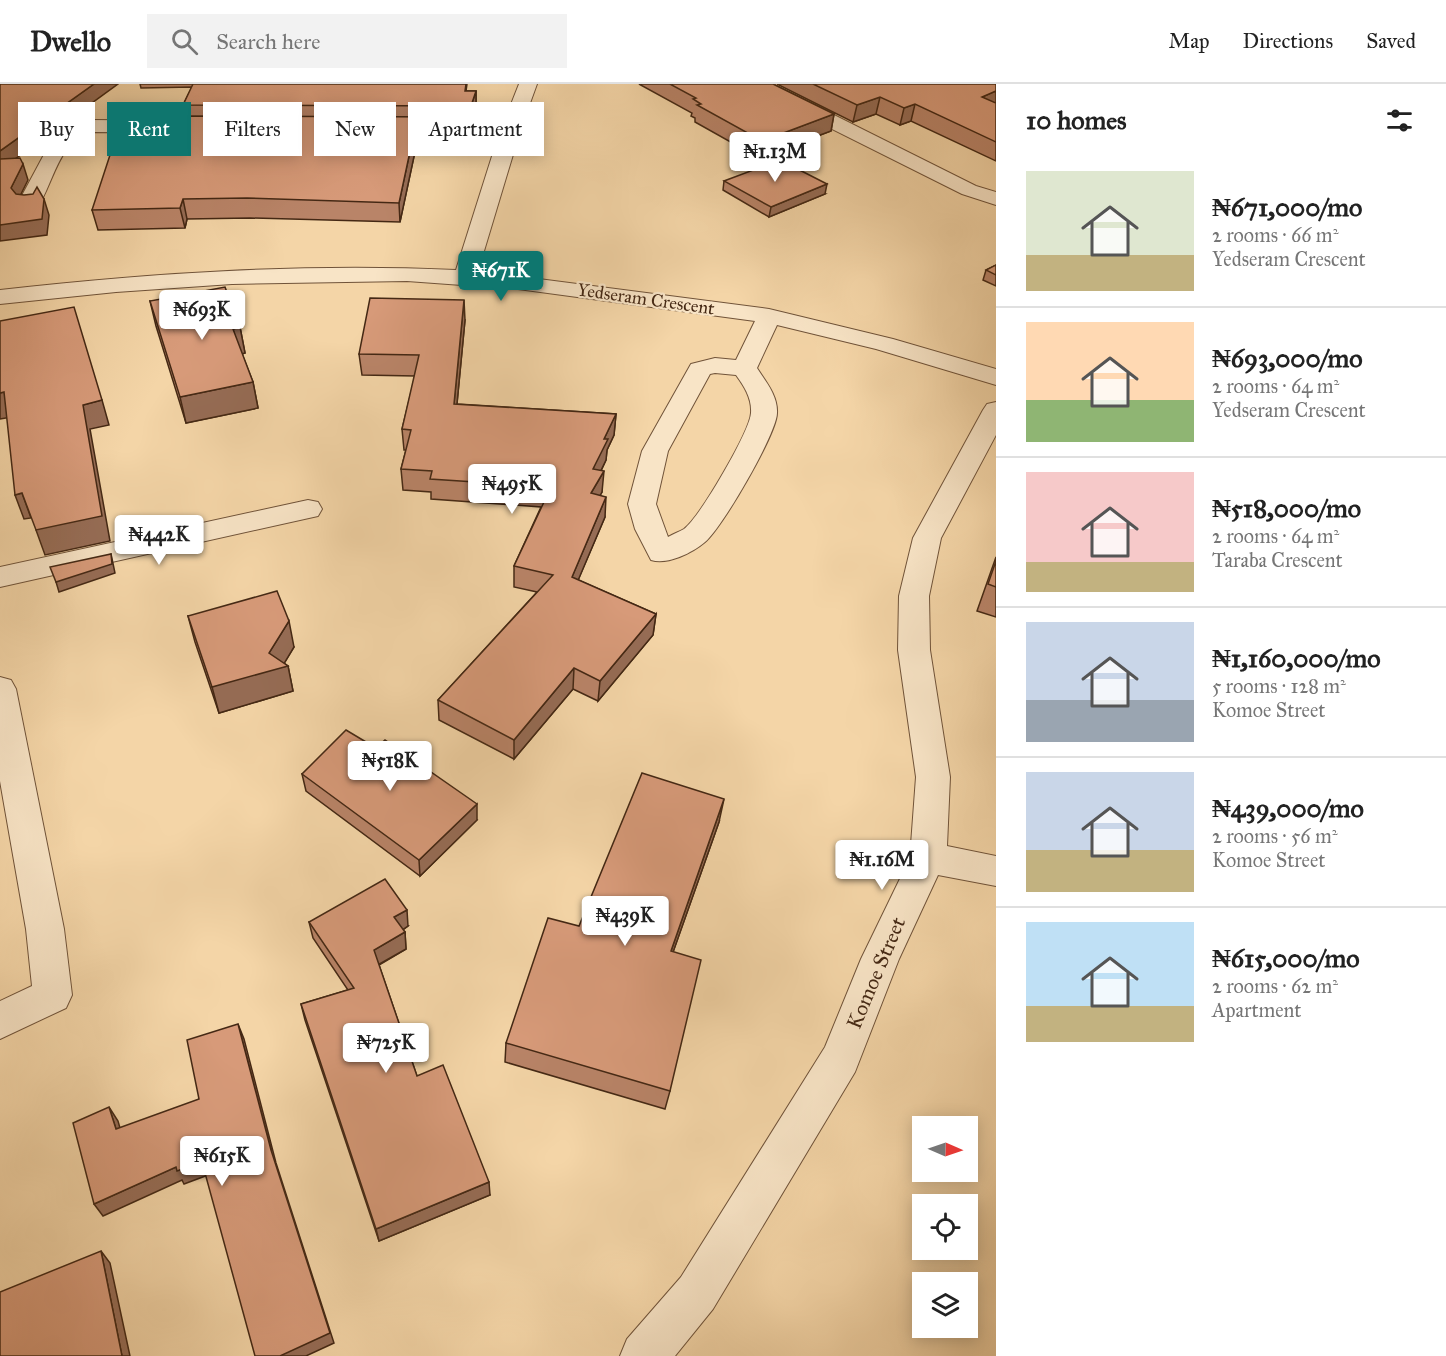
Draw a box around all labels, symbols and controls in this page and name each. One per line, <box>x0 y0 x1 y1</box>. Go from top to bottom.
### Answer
search box <box>147 14 567 68</box>
text: Dwello <box>30 24 111 59</box>
icon: search <box>168 25 201 58</box>
text: Search here <box>216 28 320 55</box>
text: Map <box>1169 28 1210 54</box>
text: Directions <box>1243 28 1333 54</box>
text: Saved <box>1366 28 1416 54</box>
chip: Buy <box>18 102 95 156</box>
chip: Rent <box>107 102 191 156</box>
chip: Filters <box>203 102 302 156</box>
chip: New <box>314 102 396 156</box>
chip: Apartment <box>408 102 544 156</box>
text: 10 homes <box>1026 104 1127 136</box>
icon: filters <box>1383 104 1416 137</box>
pin: ₦1.13M <box>726 132 824 183</box>
text: ₦1.13M <box>743 139 807 163</box>
text: ₦671,000/mo <box>1212 191 1362 223</box>
icon: home <box>1074 195 1146 267</box>
text: 2 rooms · 66 m² <box>1212 223 1338 247</box>
text: Yedseram Crescent <box>1212 247 1366 271</box>
pin: ₦671K <box>459 251 543 302</box>
text: ₦671K <box>472 258 530 282</box>
street label: Yedseram Crescent <box>576 278 717 320</box>
pin: ₦693K <box>160 290 244 341</box>
text: ₦693K <box>173 297 231 321</box>
text: ₦693,000/mo <box>1212 342 1363 374</box>
icon: home <box>1074 346 1146 418</box>
text: 2 rooms · 64 m² <box>1212 374 1339 398</box>
text: Yedseram Crescent <box>1212 398 1366 422</box>
pin: ₦495K <box>470 464 554 515</box>
text: ₦495K <box>482 471 542 495</box>
text: ₦518,000/mo <box>1212 492 1361 524</box>
icon: home <box>1074 496 1146 568</box>
pin: ₦442K <box>117 515 201 566</box>
text: ₦442K <box>129 522 189 546</box>
text: 2 rooms · 64 m² <box>1212 524 1339 548</box>
text: Taraba Crescent <box>1212 548 1343 572</box>
text: ₦1,160,000/mo <box>1212 642 1381 674</box>
icon: home <box>1074 646 1146 718</box>
text: 5 rooms · 128 m² <box>1212 674 1346 698</box>
text: Komoe Street <box>1212 698 1325 722</box>
pin: ₦518K <box>348 741 432 792</box>
text: ₦518K <box>362 748 418 772</box>
text: ₦439,000/mo <box>1212 792 1364 824</box>
icon: home <box>1074 796 1146 868</box>
text: 2 rooms · 56 m² <box>1212 824 1338 848</box>
pin: ₦1.16M <box>833 840 931 891</box>
text: ₦1.16M <box>849 847 915 871</box>
text: Komoe Street <box>1212 848 1325 872</box>
pin: ₦439K <box>583 896 667 947</box>
text: ₦439K <box>596 903 654 927</box>
street label: Komoe Street <box>841 913 911 1033</box>
text: ₦615,000/mo <box>1212 942 1360 974</box>
icon: home <box>1074 946 1146 1018</box>
text: 2 rooms · 62 m² <box>1212 974 1338 998</box>
text: Apartment <box>1212 998 1301 1022</box>
pin: ₦725K <box>344 1023 428 1074</box>
text: ₦725K <box>357 1030 415 1054</box>
north arrow <box>912 1116 978 1182</box>
map controls <box>912 1116 978 1338</box>
pin: ₦615K <box>180 1136 264 1187</box>
text: ₦615K <box>194 1143 250 1167</box>
button: locate <box>912 1194 978 1260</box>
button: layers <box>912 1272 978 1338</box>

